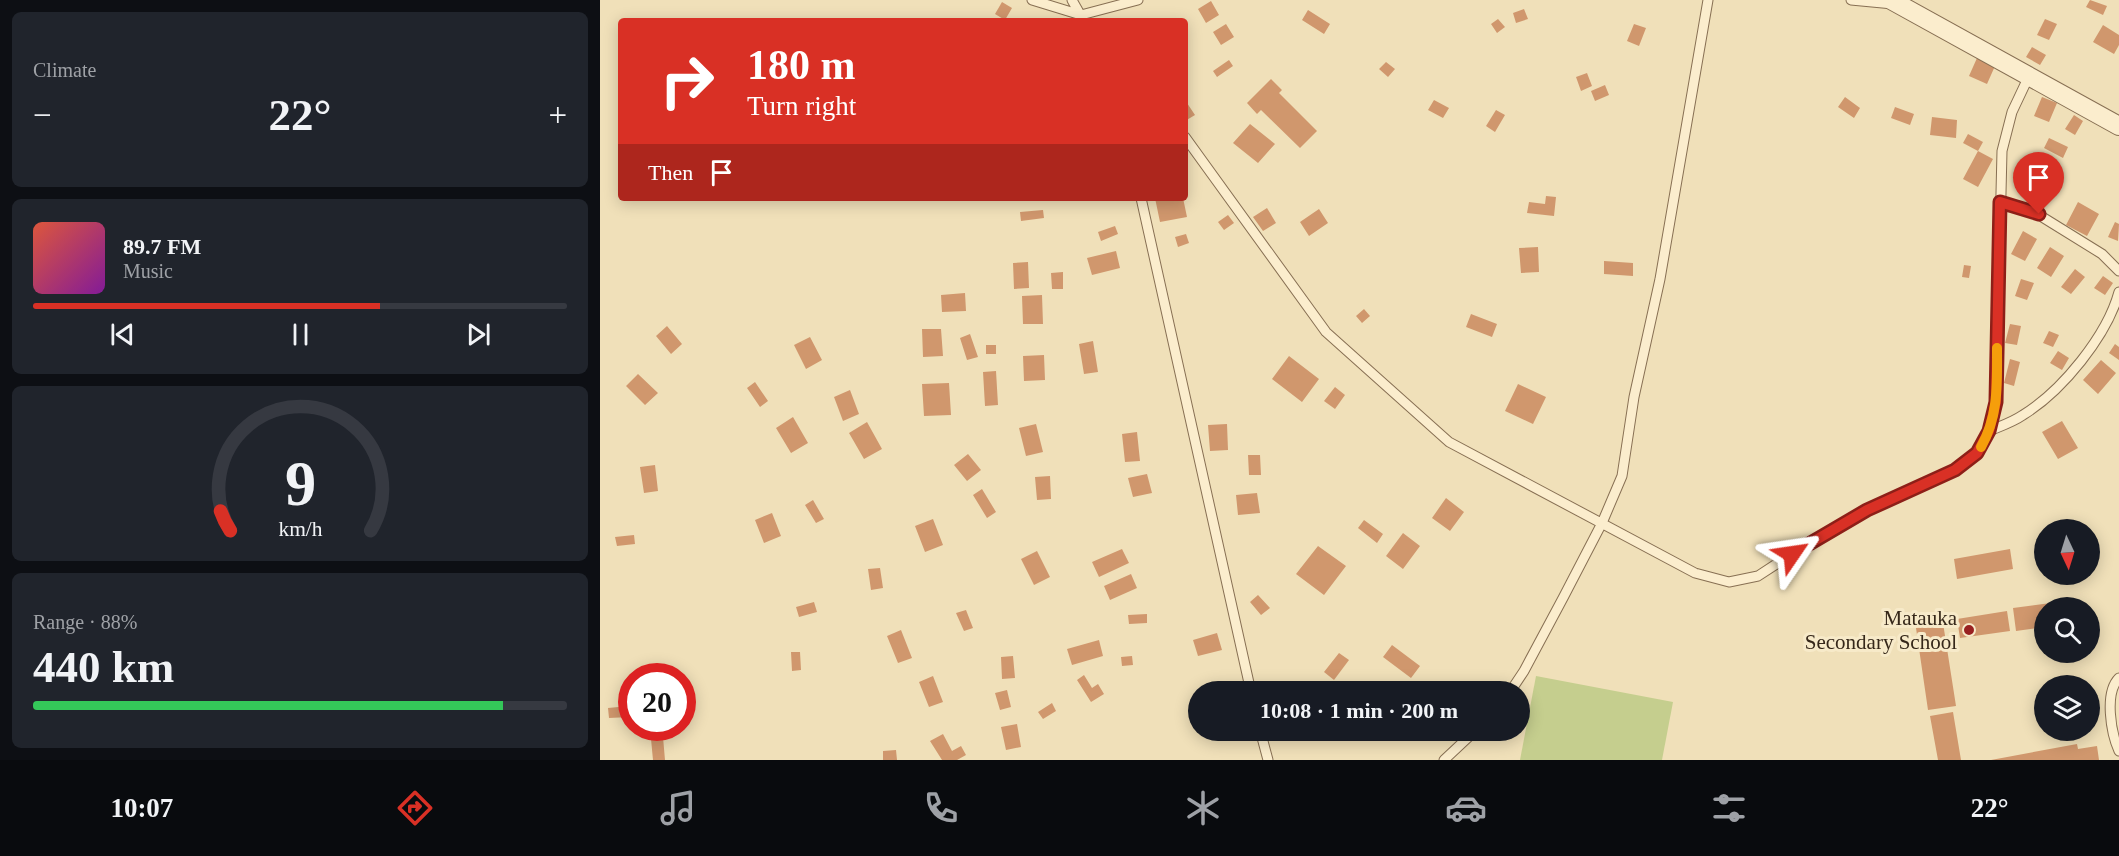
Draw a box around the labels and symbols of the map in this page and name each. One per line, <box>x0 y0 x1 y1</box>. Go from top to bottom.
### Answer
pin <box>2013 152 2064 214</box>
north arrow <box>2034 519 2100 585</box>
position arrow <box>1760 522 1824 586</box>
place label: Matauka Secondary School <box>1805 606 1958 654</box>
marker: Matauka Secondary School <box>1962 623 1976 637</box>
speed limit sign: 20 <box>618 663 696 741</box>

